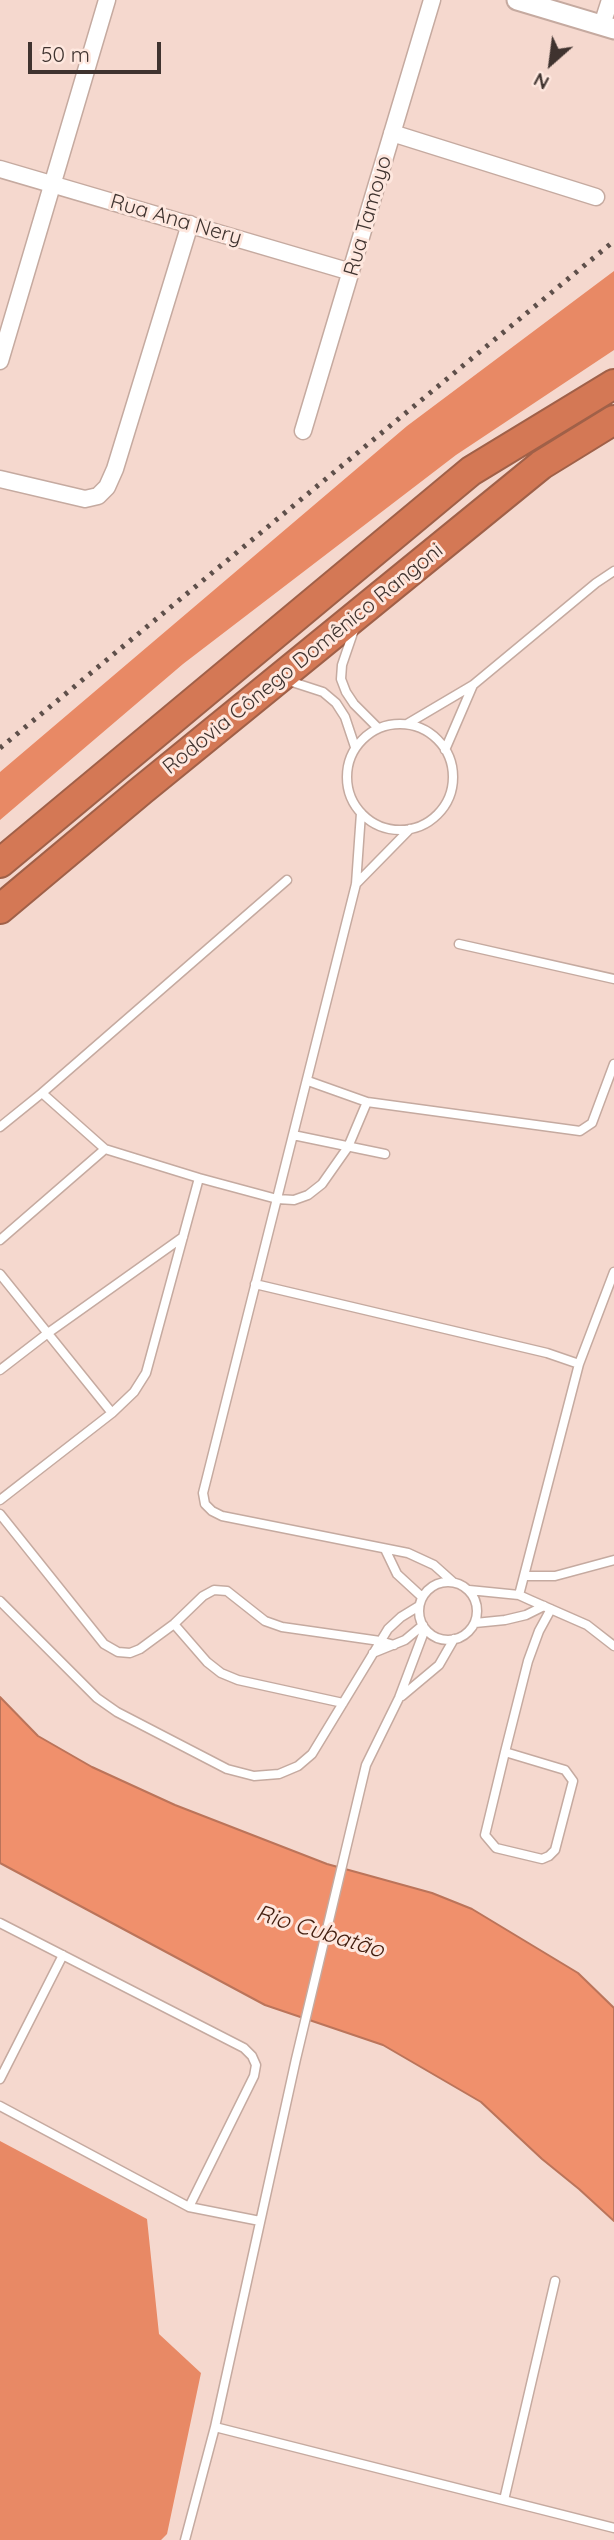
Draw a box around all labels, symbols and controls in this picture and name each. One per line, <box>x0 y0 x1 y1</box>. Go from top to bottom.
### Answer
scale bar <box>32 28 164 72</box>
north arrow <box>516 28 586 98</box>
text: 50 m <box>41 41 90 67</box>
text: N <box>529 68 553 95</box>
street label: Rua Tamoyo <box>339 153 397 279</box>
street label: Rua Ana Nery <box>107 189 245 251</box>
street label: Rodovia Cônego Domênico Rangoni <box>158 538 448 780</box>
water label: Rio Cubatão <box>253 1899 387 1965</box>

